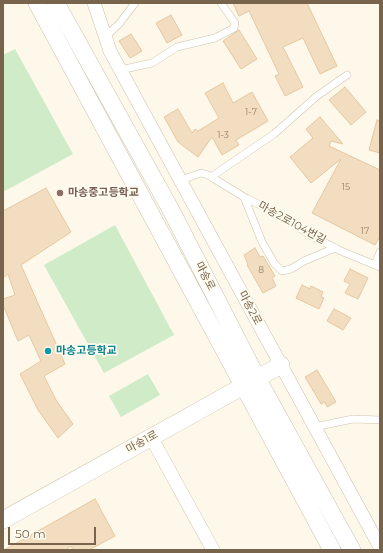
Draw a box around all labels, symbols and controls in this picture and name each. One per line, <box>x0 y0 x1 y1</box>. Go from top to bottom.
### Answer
house number: 1-7 <box>245 107 257 117</box>
house number: 1-3 <box>217 130 229 140</box>
house number: 15 <box>342 182 350 192</box>
place label: 마송중고등학교 <box>68 186 139 200</box>
marker: 마송중고등학교 <box>55 188 65 198</box>
street label: 마송2로104번길 <box>256 199 328 247</box>
house number: 17 <box>361 226 369 236</box>
street label: 마송로 <box>192 259 218 293</box>
house number: 8 <box>258 265 264 275</box>
street label: 마송2로 <box>236 289 264 327</box>
place label: 마송고등학교 <box>56 344 117 358</box>
marker: 마송고등학교 <box>43 346 53 356</box>
street label: 마송1로 <box>124 428 160 456</box>
scale bar <box>10 519 98 545</box>
text: 50 m <box>15 526 46 541</box>

